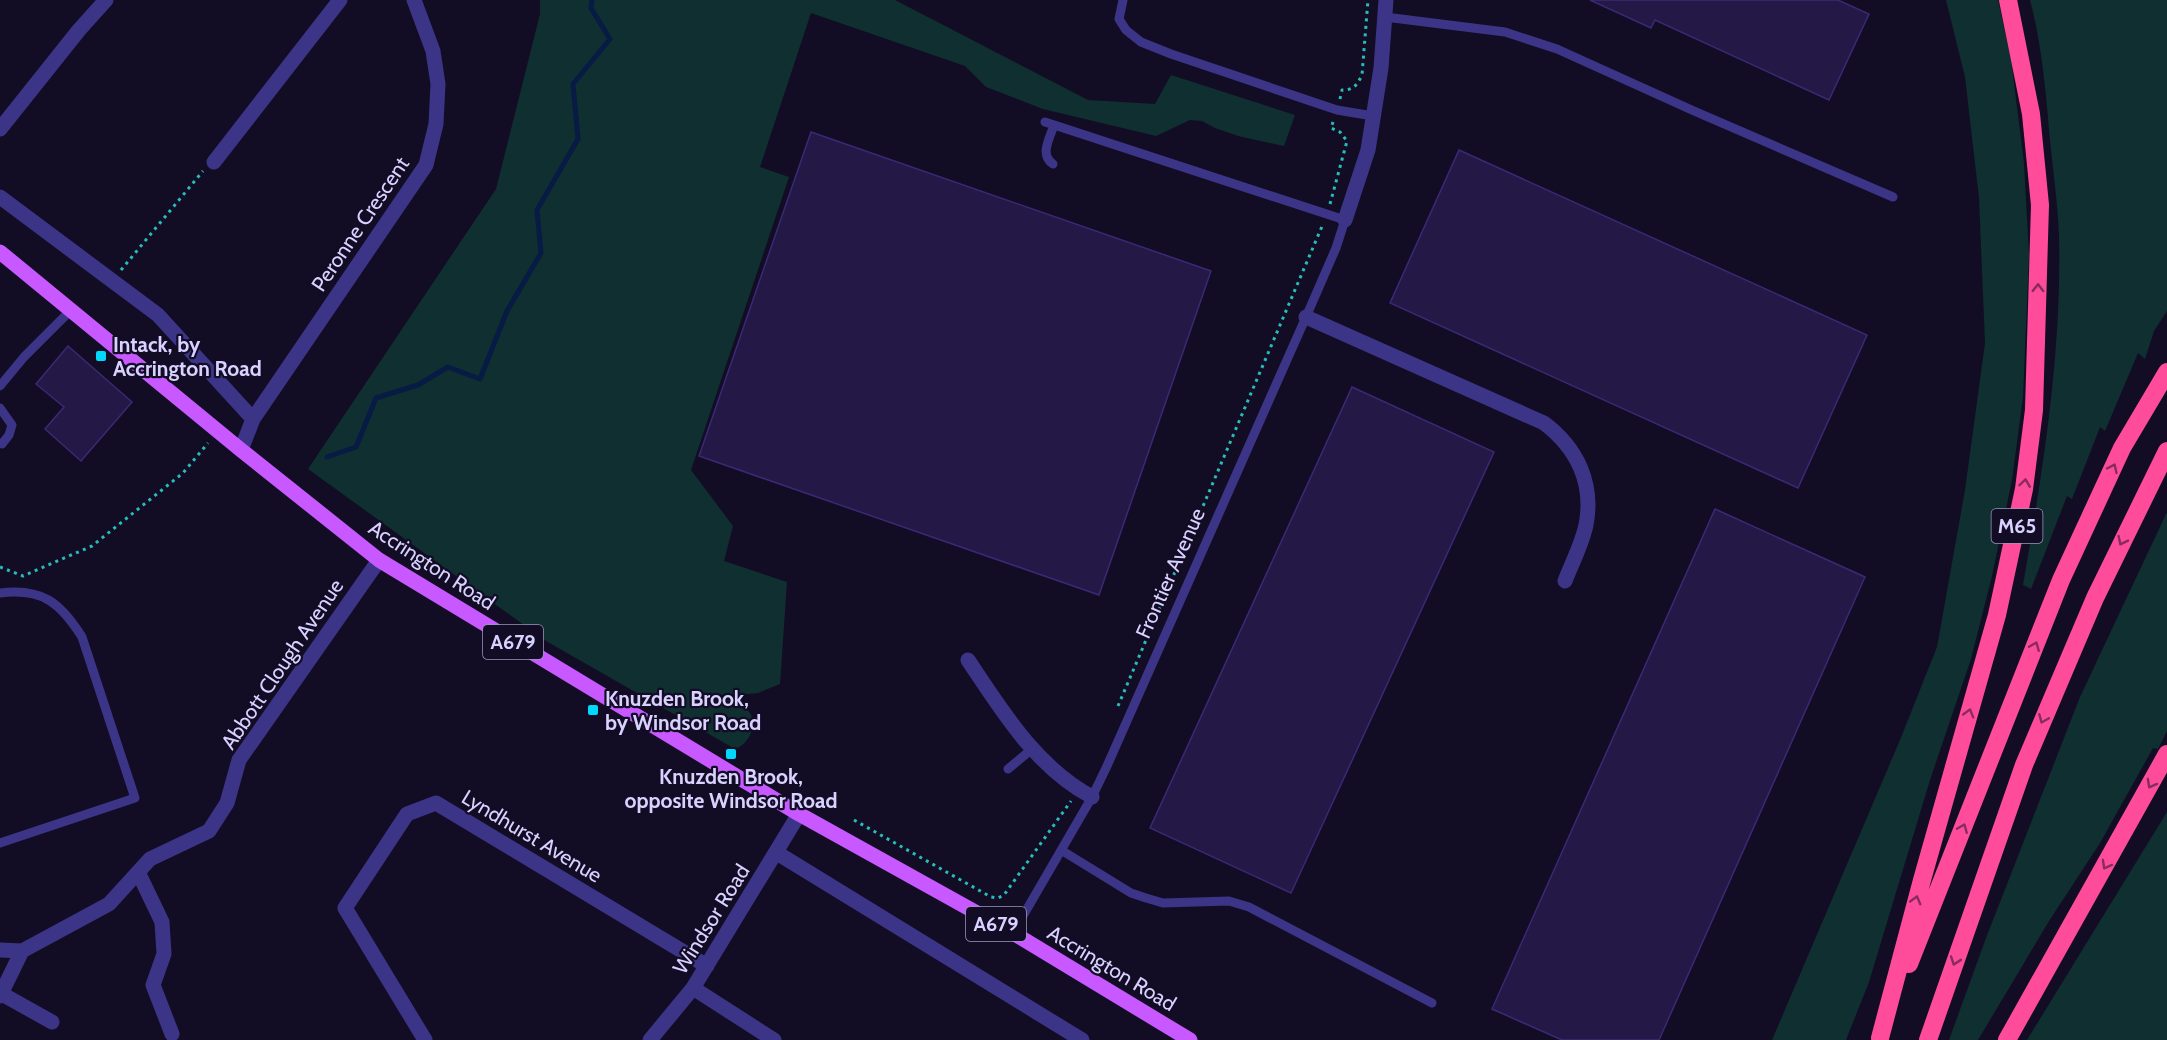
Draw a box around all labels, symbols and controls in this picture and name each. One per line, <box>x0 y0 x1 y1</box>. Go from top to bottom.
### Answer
street label: Peronne Crescent <box>306 152 414 296</box>
one-way arrow <box>2031 284 2044 293</box>
place label: Intack, by Accrington Road <box>113 332 262 381</box>
marker: Intack, by Accrington Road <box>94 349 108 363</box>
one-way arrow <box>2106 463 2118 474</box>
one-way arrow <box>2018 478 2030 487</box>
street label: Frontier Avenue <box>1130 504 1210 642</box>
road number: M65 <box>1992 509 2042 543</box>
street label: Accrington Road <box>364 515 500 615</box>
one-way arrow <box>2118 534 2130 545</box>
street label: Abbott Clough Avenue <box>216 574 348 754</box>
road number: A679 <box>483 625 543 659</box>
one-way arrow <box>2028 642 2040 653</box>
place label: Knuzden Brook, by Windsor Road <box>605 686 761 735</box>
marker: Knuzden Brook, by Windsor Road <box>586 703 600 717</box>
one-way arrow <box>1962 708 1974 719</box>
one-way arrow <box>2038 713 2050 724</box>
marker: Knuzden Brook, opposite Windsor Road <box>724 747 738 761</box>
place label: Knuzden Brook, opposite Windsor Road <box>624 764 838 813</box>
one-way arrow <box>2147 778 2158 788</box>
street label: Lyndhurst Avenue <box>457 784 607 888</box>
one-way arrow <box>1956 823 1969 833</box>
street label: Windsor Road <box>667 859 755 979</box>
one-way arrow <box>2102 859 2113 869</box>
one-way arrow <box>1909 896 1922 906</box>
road number: A679 <box>966 907 1026 941</box>
street label: Accrington Road <box>1043 920 1181 1016</box>
one-way arrow <box>1950 956 1963 966</box>

